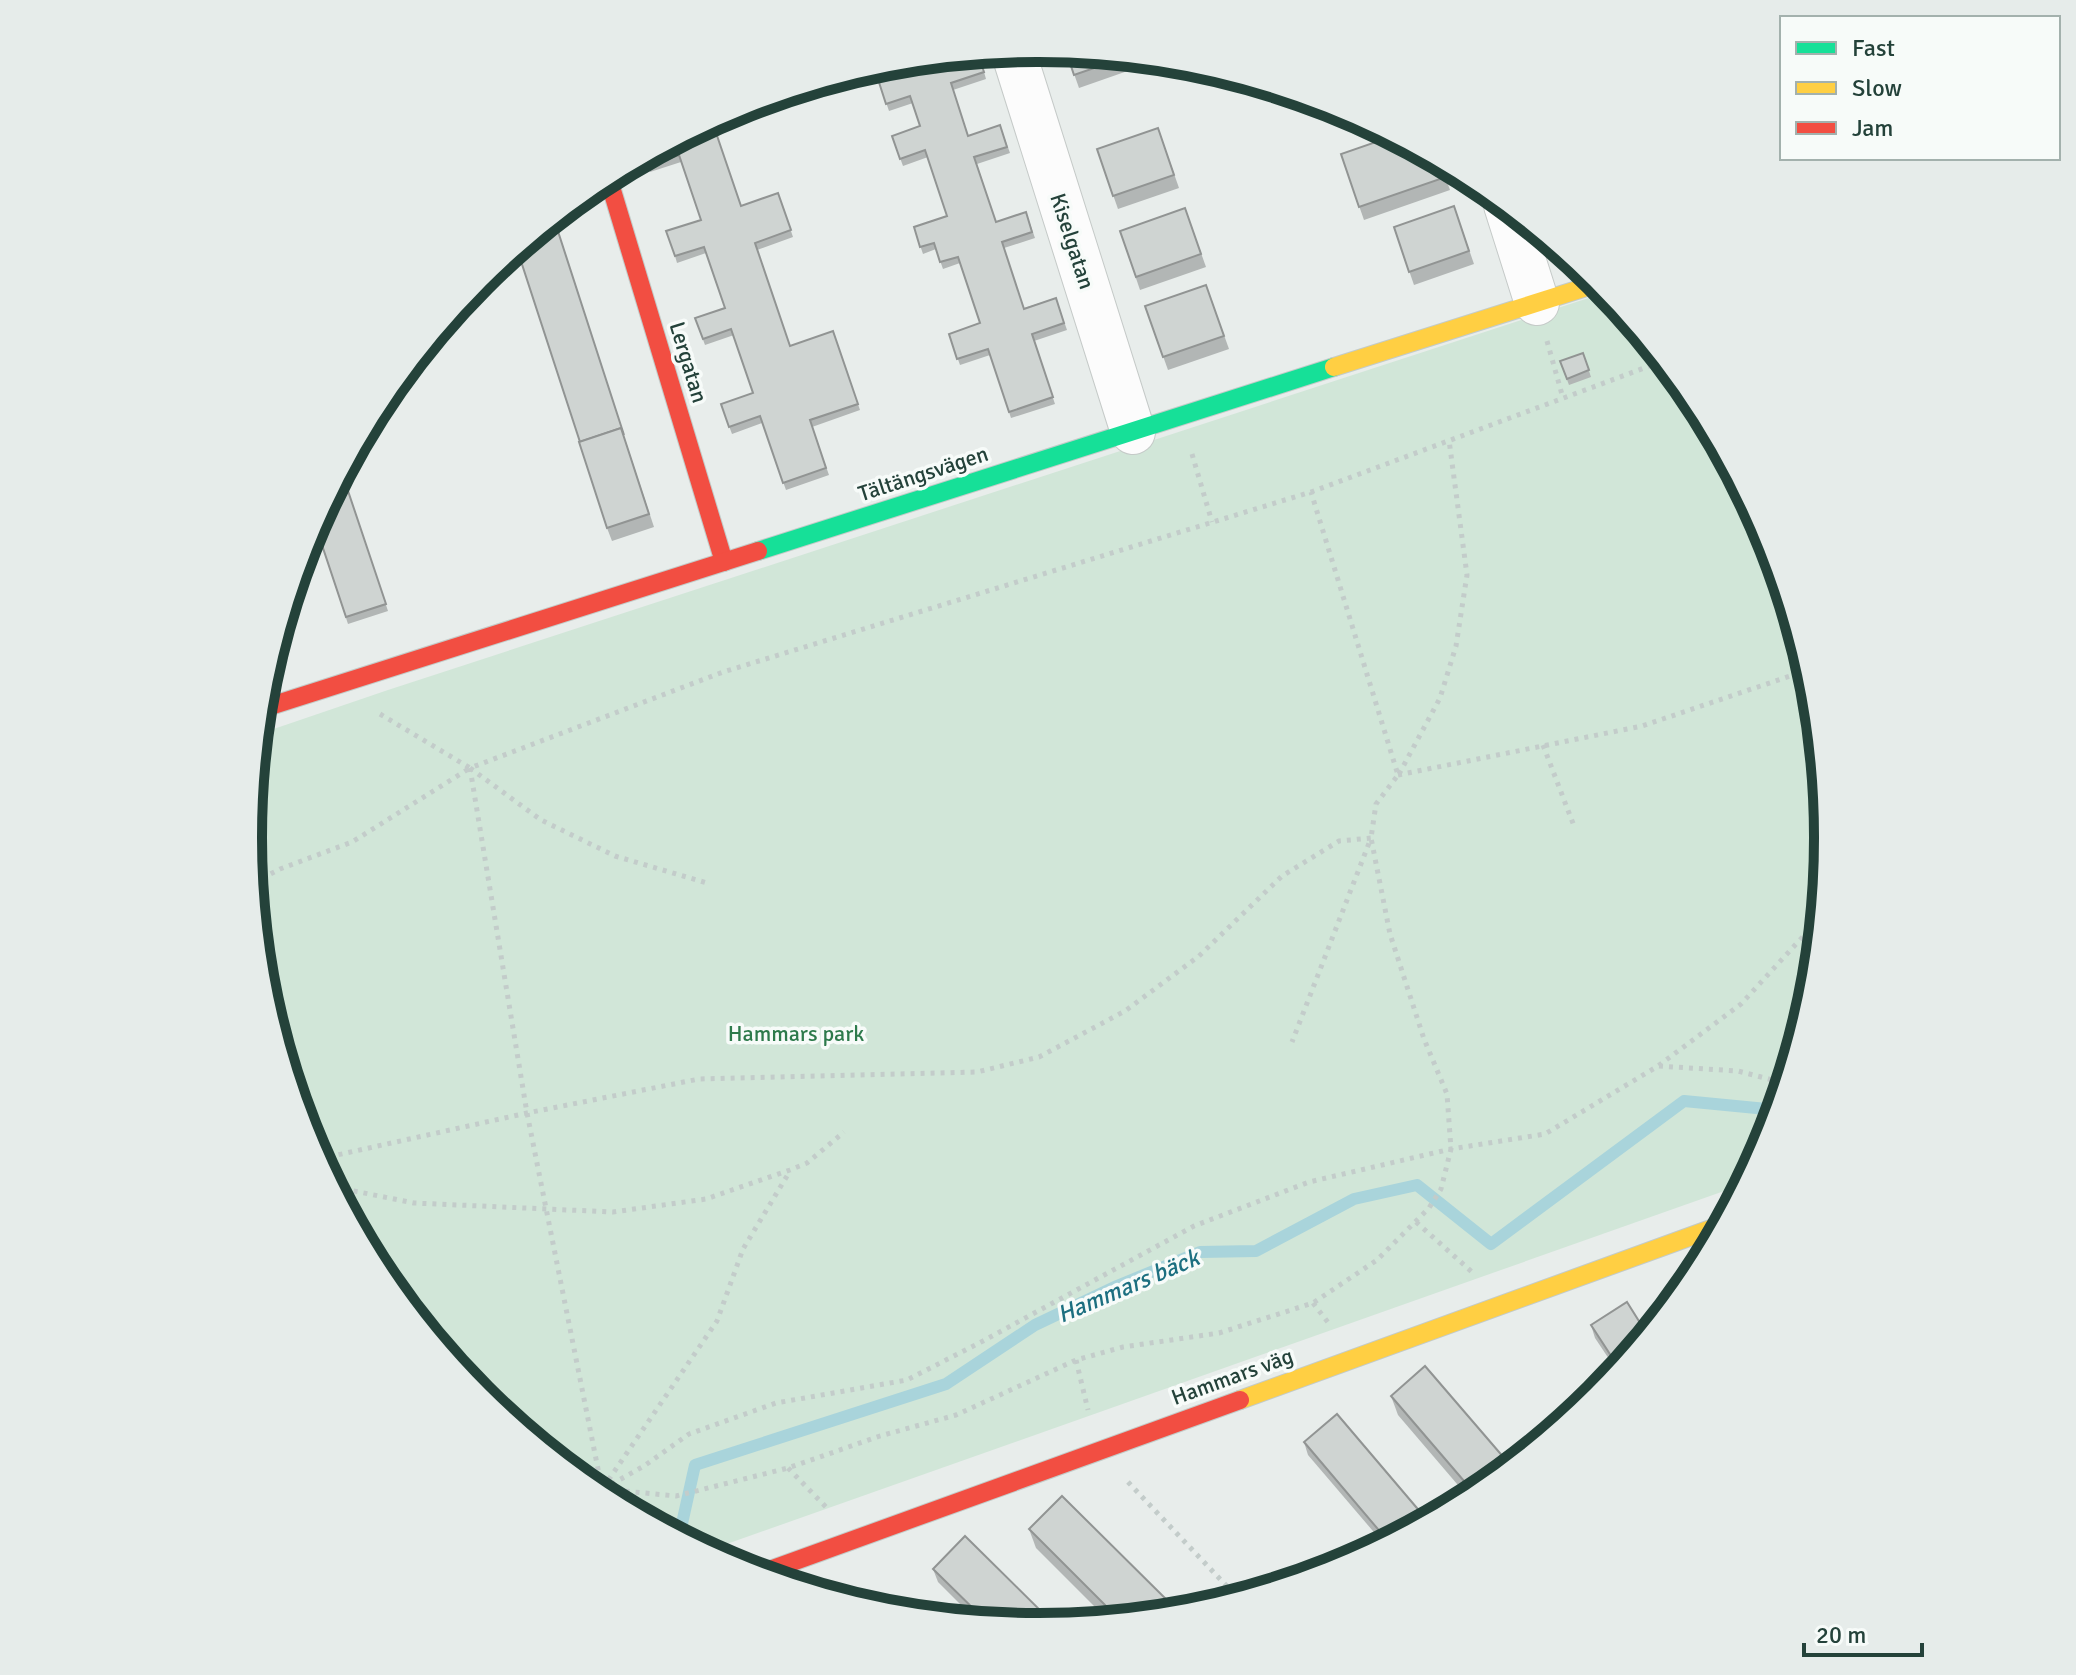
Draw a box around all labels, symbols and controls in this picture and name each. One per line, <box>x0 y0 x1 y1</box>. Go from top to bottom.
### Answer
legend <box>1780 16 2060 160</box>
text: Fast <box>1852 33 1895 63</box>
text: Slow <box>1852 73 1902 103</box>
text: Jam <box>1852 113 1893 143</box>
street label: Kiselgatan <box>1044 190 1101 293</box>
street label: Lergatan <box>663 318 714 406</box>
street label: Tältängsvägen <box>855 440 992 507</box>
park label: Hammars park <box>728 1020 864 1047</box>
water label: Hammars bäck <box>1052 1242 1205 1329</box>
street label: Hammars väg <box>1168 1342 1297 1411</box>
scale bar <box>1804 1607 1922 1657</box>
text: 20 m <box>1816 1620 1866 1650</box>

